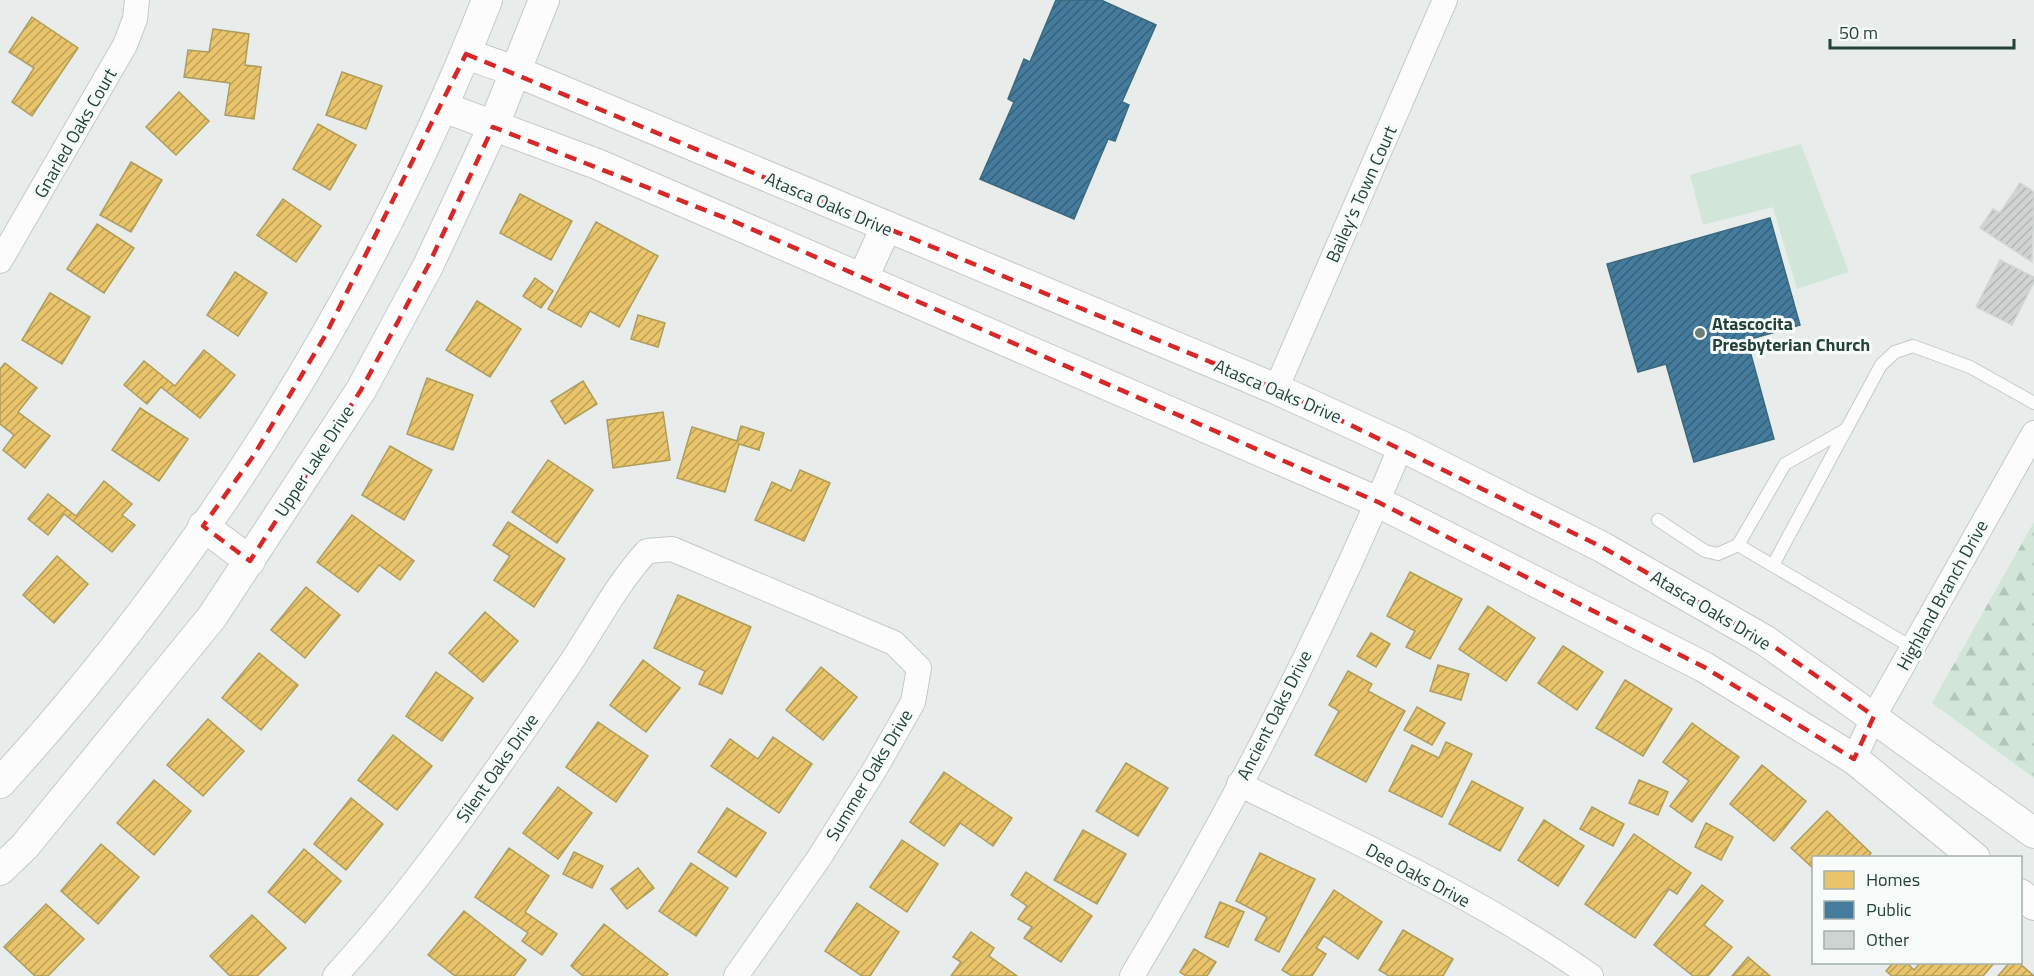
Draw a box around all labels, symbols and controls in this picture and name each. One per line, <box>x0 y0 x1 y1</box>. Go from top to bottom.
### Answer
scale bar <box>1830 12 2014 50</box>
text: 50 m <box>1839 19 1878 46</box>
street label: Gnarled Oaks Court <box>27 63 123 203</box>
street label: Bailey's Town Court <box>1319 120 1404 267</box>
street label: Atasca Oaks Drive <box>761 165 897 243</box>
place label: Atascocita Presbyterian Church <box>1712 310 1870 358</box>
marker: Atascocita Presbyterian Church <box>1693 326 1707 340</box>
street label: Atasca Oaks Drive <box>1210 352 1346 430</box>
street label: Upper Lake Drive <box>268 400 360 522</box>
street label: Highland Branch Drive <box>1889 515 1995 675</box>
street label: Atasca Oaks Drive <box>1646 563 1776 657</box>
street label: Ancient Oaks Drive <box>1230 645 1318 785</box>
street label: Summer Oaks Drive <box>819 704 919 846</box>
street label: Silent Oaks Drive <box>449 708 545 828</box>
street label: Dee Oaks Drive <box>1361 836 1475 914</box>
legend <box>1812 856 2022 964</box>
text: Homes <box>1866 866 1920 893</box>
text: Public <box>1866 896 1912 923</box>
text: Other <box>1866 926 1909 953</box>

